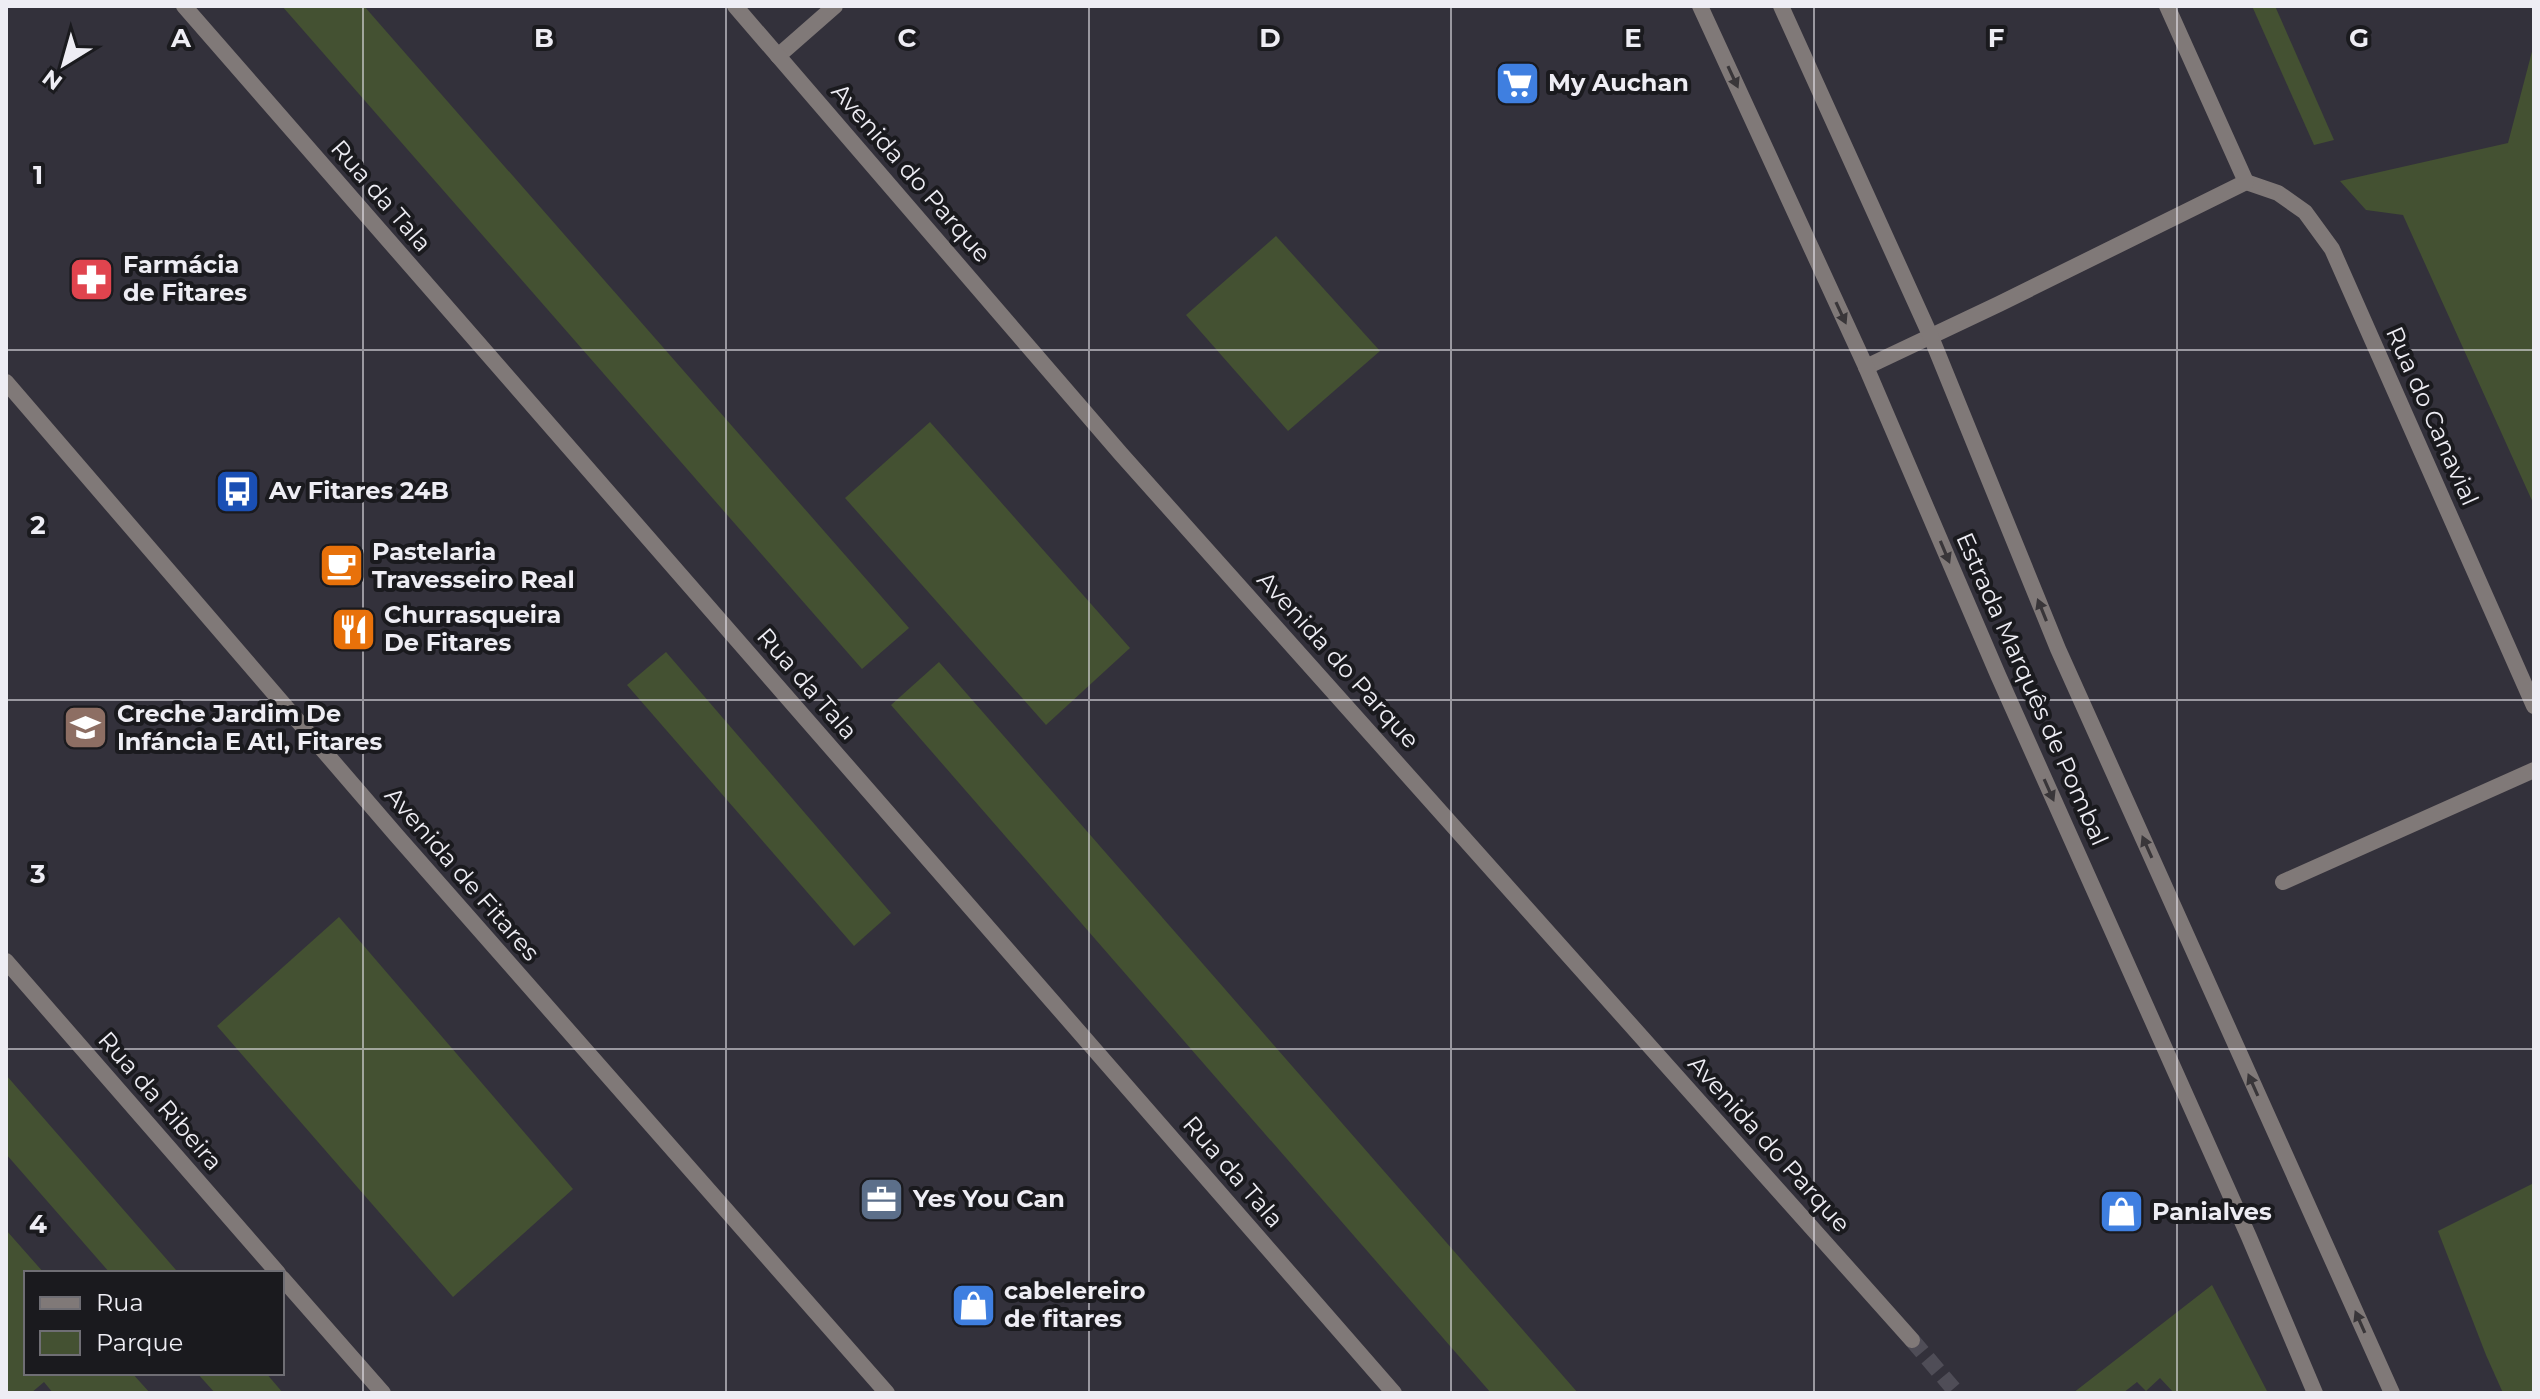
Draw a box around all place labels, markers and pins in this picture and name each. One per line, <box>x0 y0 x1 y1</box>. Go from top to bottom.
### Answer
supermarket icon: My Auchan <box>1493 59 1541 107</box>
place label: My Auchan <box>1548 68 1689 97</box>
place label: Farmácia de Fitares <box>123 250 247 307</box>
pharmacy icon: Farmácia de Fitares <box>68 255 116 303</box>
bus stop icon: Av Fitares 24B <box>214 467 262 515</box>
place label: Av Fitares 24B <box>268 476 449 505</box>
place label: Pastelaria Travesseiro Real <box>372 537 575 594</box>
cafe icon: Pastelaria Travesseiro Real <box>317 542 365 590</box>
place label: Churrasqueira De Fitares <box>384 600 561 657</box>
restaurant icon: Churrasqueira De Fitares <box>329 605 377 653</box>
place label: Creche Jardim De Infáncia E Atl, Fitares <box>117 699 382 756</box>
school or university icon: Creche Jardim De Infáncia E Atl, Fitares <box>62 704 110 752</box>
office icon: Yes You Can <box>858 1175 906 1223</box>
place label: Yes You Can <box>912 1184 1065 1213</box>
shop icon: Panialves <box>2097 1188 2145 1236</box>
place label: Panialves <box>2152 1197 2272 1226</box>
place label: cabelereiro de fitares <box>1004 1276 1145 1333</box>
shop icon: cabelereiro de fitares <box>949 1281 997 1329</box>

